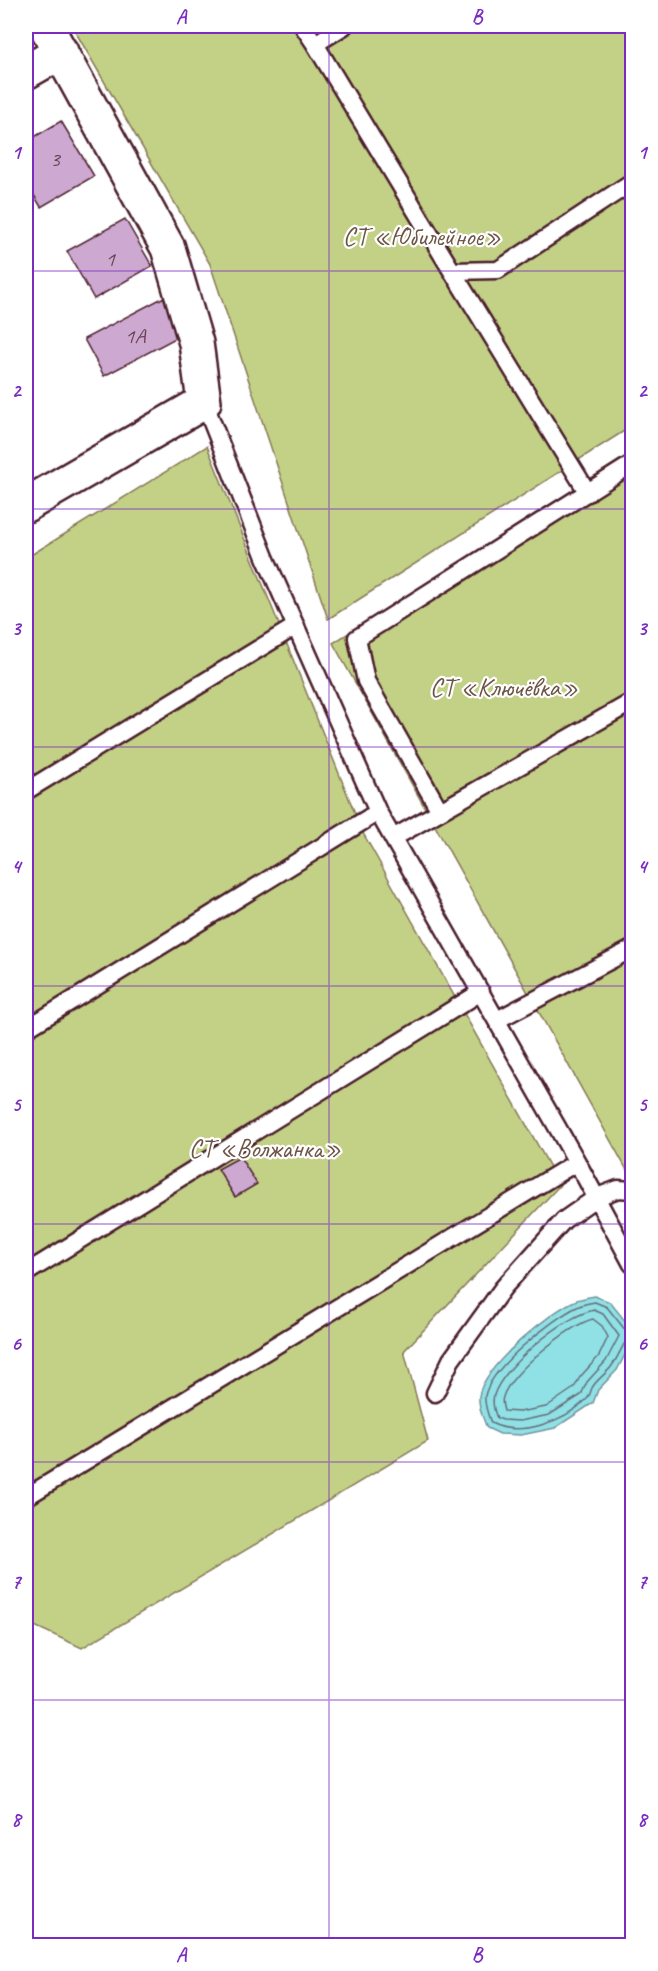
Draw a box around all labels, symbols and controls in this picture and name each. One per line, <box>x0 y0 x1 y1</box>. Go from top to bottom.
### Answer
text: A <box>176 4 188 29</box>
text: B <box>472 4 484 29</box>
text: 1 <box>12 140 23 165</box>
text: 1 <box>638 140 649 165</box>
house number: 3 <box>50 145 62 173</box>
park label: СТ «Юбилейное» <box>343 220 501 253</box>
house number: 1 <box>105 245 116 273</box>
house number: 1А <box>125 322 146 350</box>
text: 2 <box>12 378 23 403</box>
text: 2 <box>638 378 649 403</box>
text: 3 <box>12 616 23 641</box>
text: 3 <box>638 616 649 641</box>
park label: СТ «Ключёвка» <box>430 671 578 704</box>
text: 4 <box>12 854 24 879</box>
text: 4 <box>638 854 650 879</box>
text: 5 <box>12 1092 23 1117</box>
text: 5 <box>638 1092 649 1117</box>
park label: СТ «Волжанка» <box>189 1132 341 1165</box>
text: 6 <box>11 1331 22 1356</box>
text: 6 <box>637 1331 648 1356</box>
text: 7 <box>12 1569 23 1594</box>
text: 7 <box>638 1569 649 1594</box>
text: 8 <box>12 1807 24 1832</box>
text: 8 <box>638 1807 650 1832</box>
text: A <box>176 1942 188 1967</box>
text: B <box>472 1942 484 1967</box>

